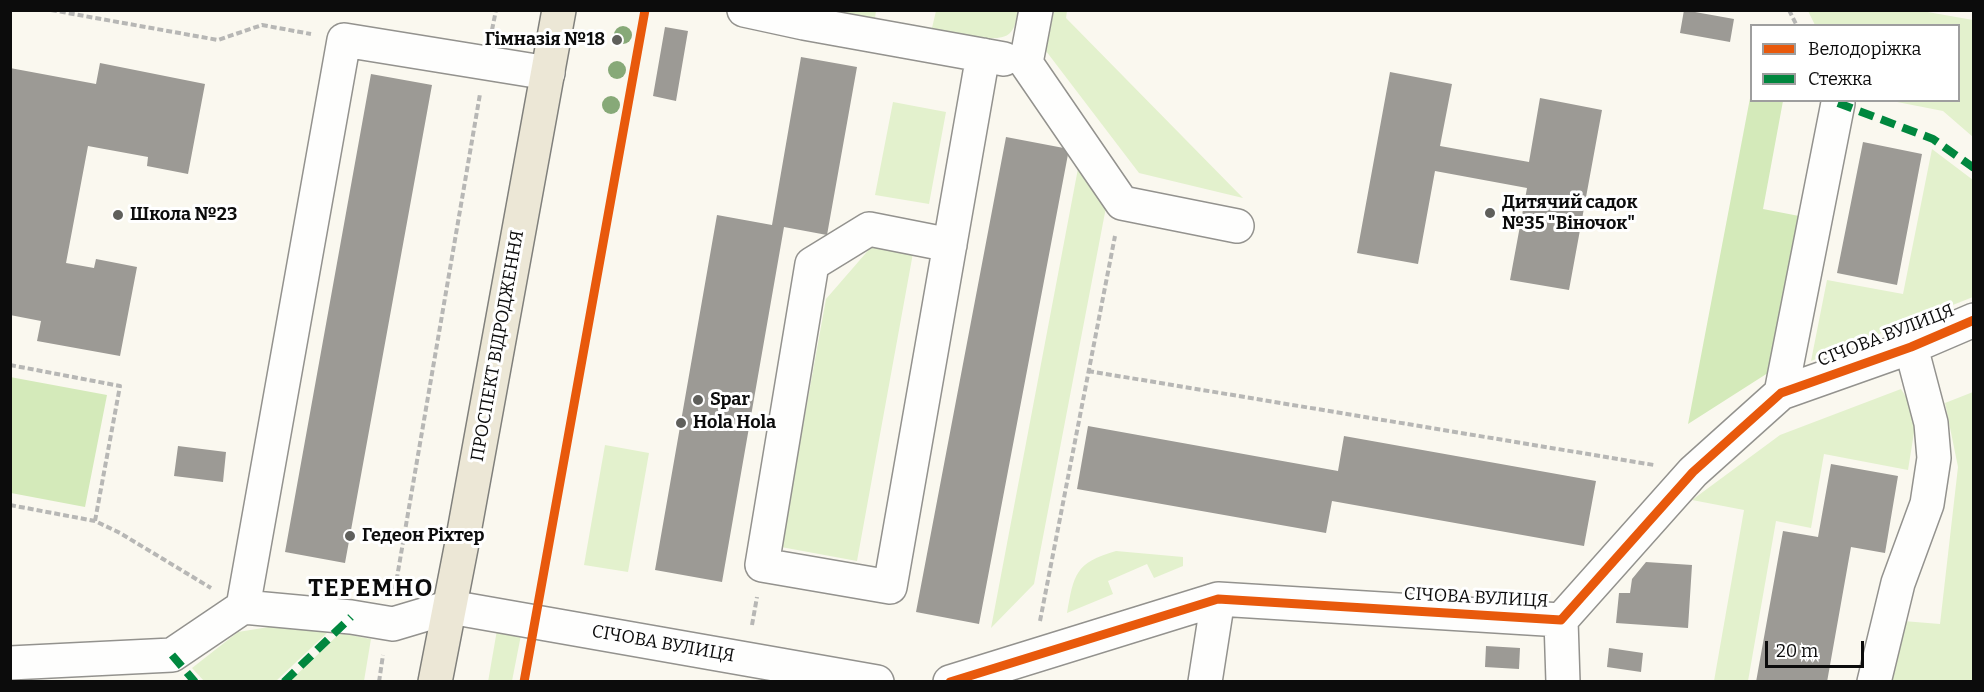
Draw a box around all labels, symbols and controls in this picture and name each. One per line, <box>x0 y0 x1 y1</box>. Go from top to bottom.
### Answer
legend <box>1750 24 1960 102</box>
place label: Гімназія №18 <box>485 29 605 51</box>
marker: Гімназія №18 <box>610 33 624 47</box>
text: Велодоріжка <box>1808 38 1921 60</box>
text: Стежка <box>1808 68 1872 90</box>
place label: Дитячий садок №35 "Віночок" <box>1502 192 1637 234</box>
place label: Школа №23 <box>130 204 237 226</box>
marker: Дитячий садок №35 "Віночок" <box>1483 206 1497 220</box>
marker: Школа №23 <box>111 208 125 222</box>
street label: ПРОСПЕКТ ВІДРОДЖЕННЯ <box>467 229 529 463</box>
street label: СІЧОВА ВУЛИЦЯ <box>1815 300 1957 372</box>
place label: Spar <box>710 389 750 411</box>
marker: Spar <box>691 393 705 407</box>
place label: Hola Hola <box>693 412 776 434</box>
marker: Hola Hola <box>674 416 688 430</box>
place label: Гедеон Ріхтер <box>362 525 484 547</box>
marker: Гедеон Ріхтер <box>343 529 357 543</box>
district label: ТЕРЕМНО <box>308 575 434 603</box>
street label: СІЧОВА ВУЛИЦЯ <box>1403 583 1549 613</box>
street label: СІЧОВА ВУЛИЦЯ <box>590 621 736 667</box>
scale bar <box>1768 629 1867 667</box>
text: 20 m <box>1776 640 1818 662</box>

